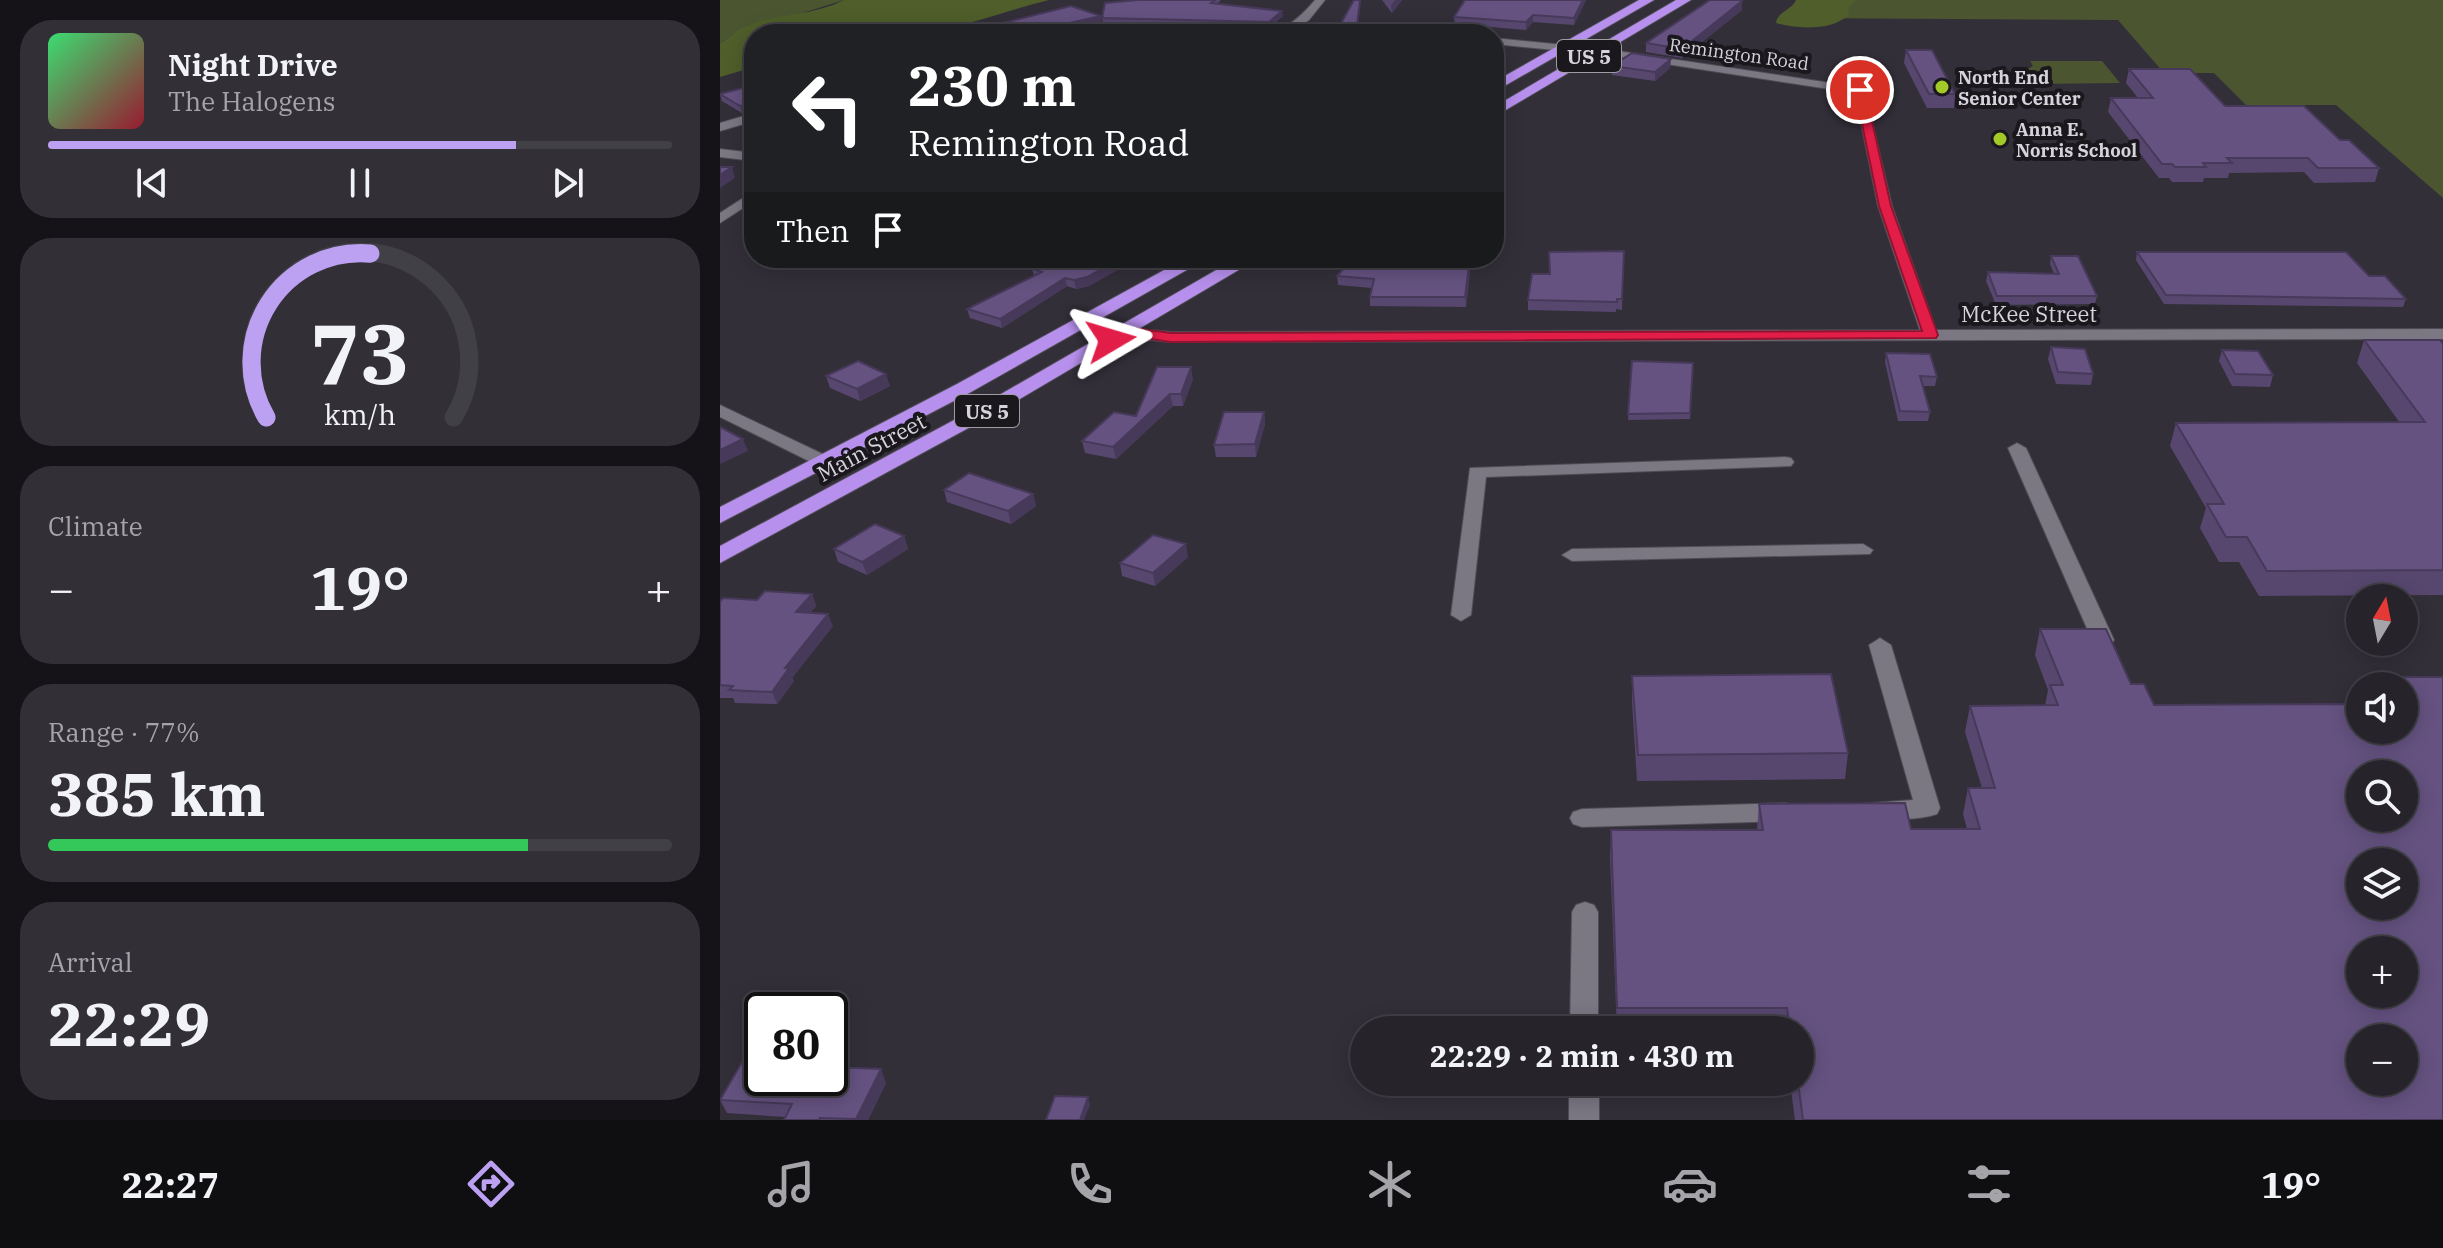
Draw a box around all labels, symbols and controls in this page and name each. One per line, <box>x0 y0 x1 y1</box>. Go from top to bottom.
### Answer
street label: Remington Road <box>1668 33 1810 75</box>
road number: US 5 <box>1557 40 1621 72</box>
text: Night Drive <box>168 45 338 84</box>
text: 230 m <box>908 49 1076 121</box>
icon: left <box>776 56 880 160</box>
pin <box>1826 56 1894 124</box>
place label: North End Senior Center <box>1958 66 2081 110</box>
icon: arrive <box>1838 68 1882 112</box>
marker: North End Senior Center <box>1933 78 1951 96</box>
text: The Halogens <box>168 84 336 118</box>
place label: Anna E. Norris School <box>2016 118 2137 162</box>
text: Remington Road <box>908 119 1189 166</box>
marker: Anna E. Norris School <box>1991 130 2009 148</box>
icon: previous <box>130 161 174 205</box>
icon: pause <box>338 161 382 205</box>
icon: next <box>546 161 590 205</box>
icon: arrive <box>866 208 910 252</box>
text: Then <box>776 211 850 250</box>
position arrow <box>1069 298 1153 382</box>
text: 73 <box>310 299 410 407</box>
street label: McKee Street <box>1961 299 2097 328</box>
road number: US 5 <box>955 395 1019 427</box>
text: km/h <box>324 396 396 433</box>
street label: Main Street <box>812 406 931 488</box>
text: Climate <box>48 509 143 543</box>
text: 19° <box>310 548 410 627</box>
text: − <box>48 560 74 617</box>
text: + <box>646 560 672 617</box>
north arrow <box>2346 584 2418 656</box>
map controls <box>2346 584 2418 1096</box>
button: sound <box>2346 672 2418 744</box>
text: Range · 77% <box>48 715 200 749</box>
text: 385 km <box>48 754 266 833</box>
button: search <box>2346 760 2418 832</box>
button: layers <box>2346 848 2418 920</box>
button: + <box>2346 936 2418 1008</box>
text: Arrival <box>48 945 133 979</box>
text: 22:29 <box>48 984 210 1063</box>
speed limit sign: 80 <box>744 992 848 1096</box>
button: − <box>2346 1024 2418 1096</box>
text: 22:29 · 2 min · 430 m <box>1430 1036 1734 1075</box>
icon: directions <box>463 1156 519 1212</box>
icon: music <box>763 1156 819 1212</box>
icon: phone <box>1062 1156 1118 1212</box>
icon: climate <box>1362 1156 1418 1212</box>
icon: car <box>1662 1156 1718 1212</box>
icon: filters <box>1961 1156 2017 1212</box>
text: 22:27 <box>122 1161 219 1208</box>
text: 19° <box>2261 1161 2321 1208</box>

